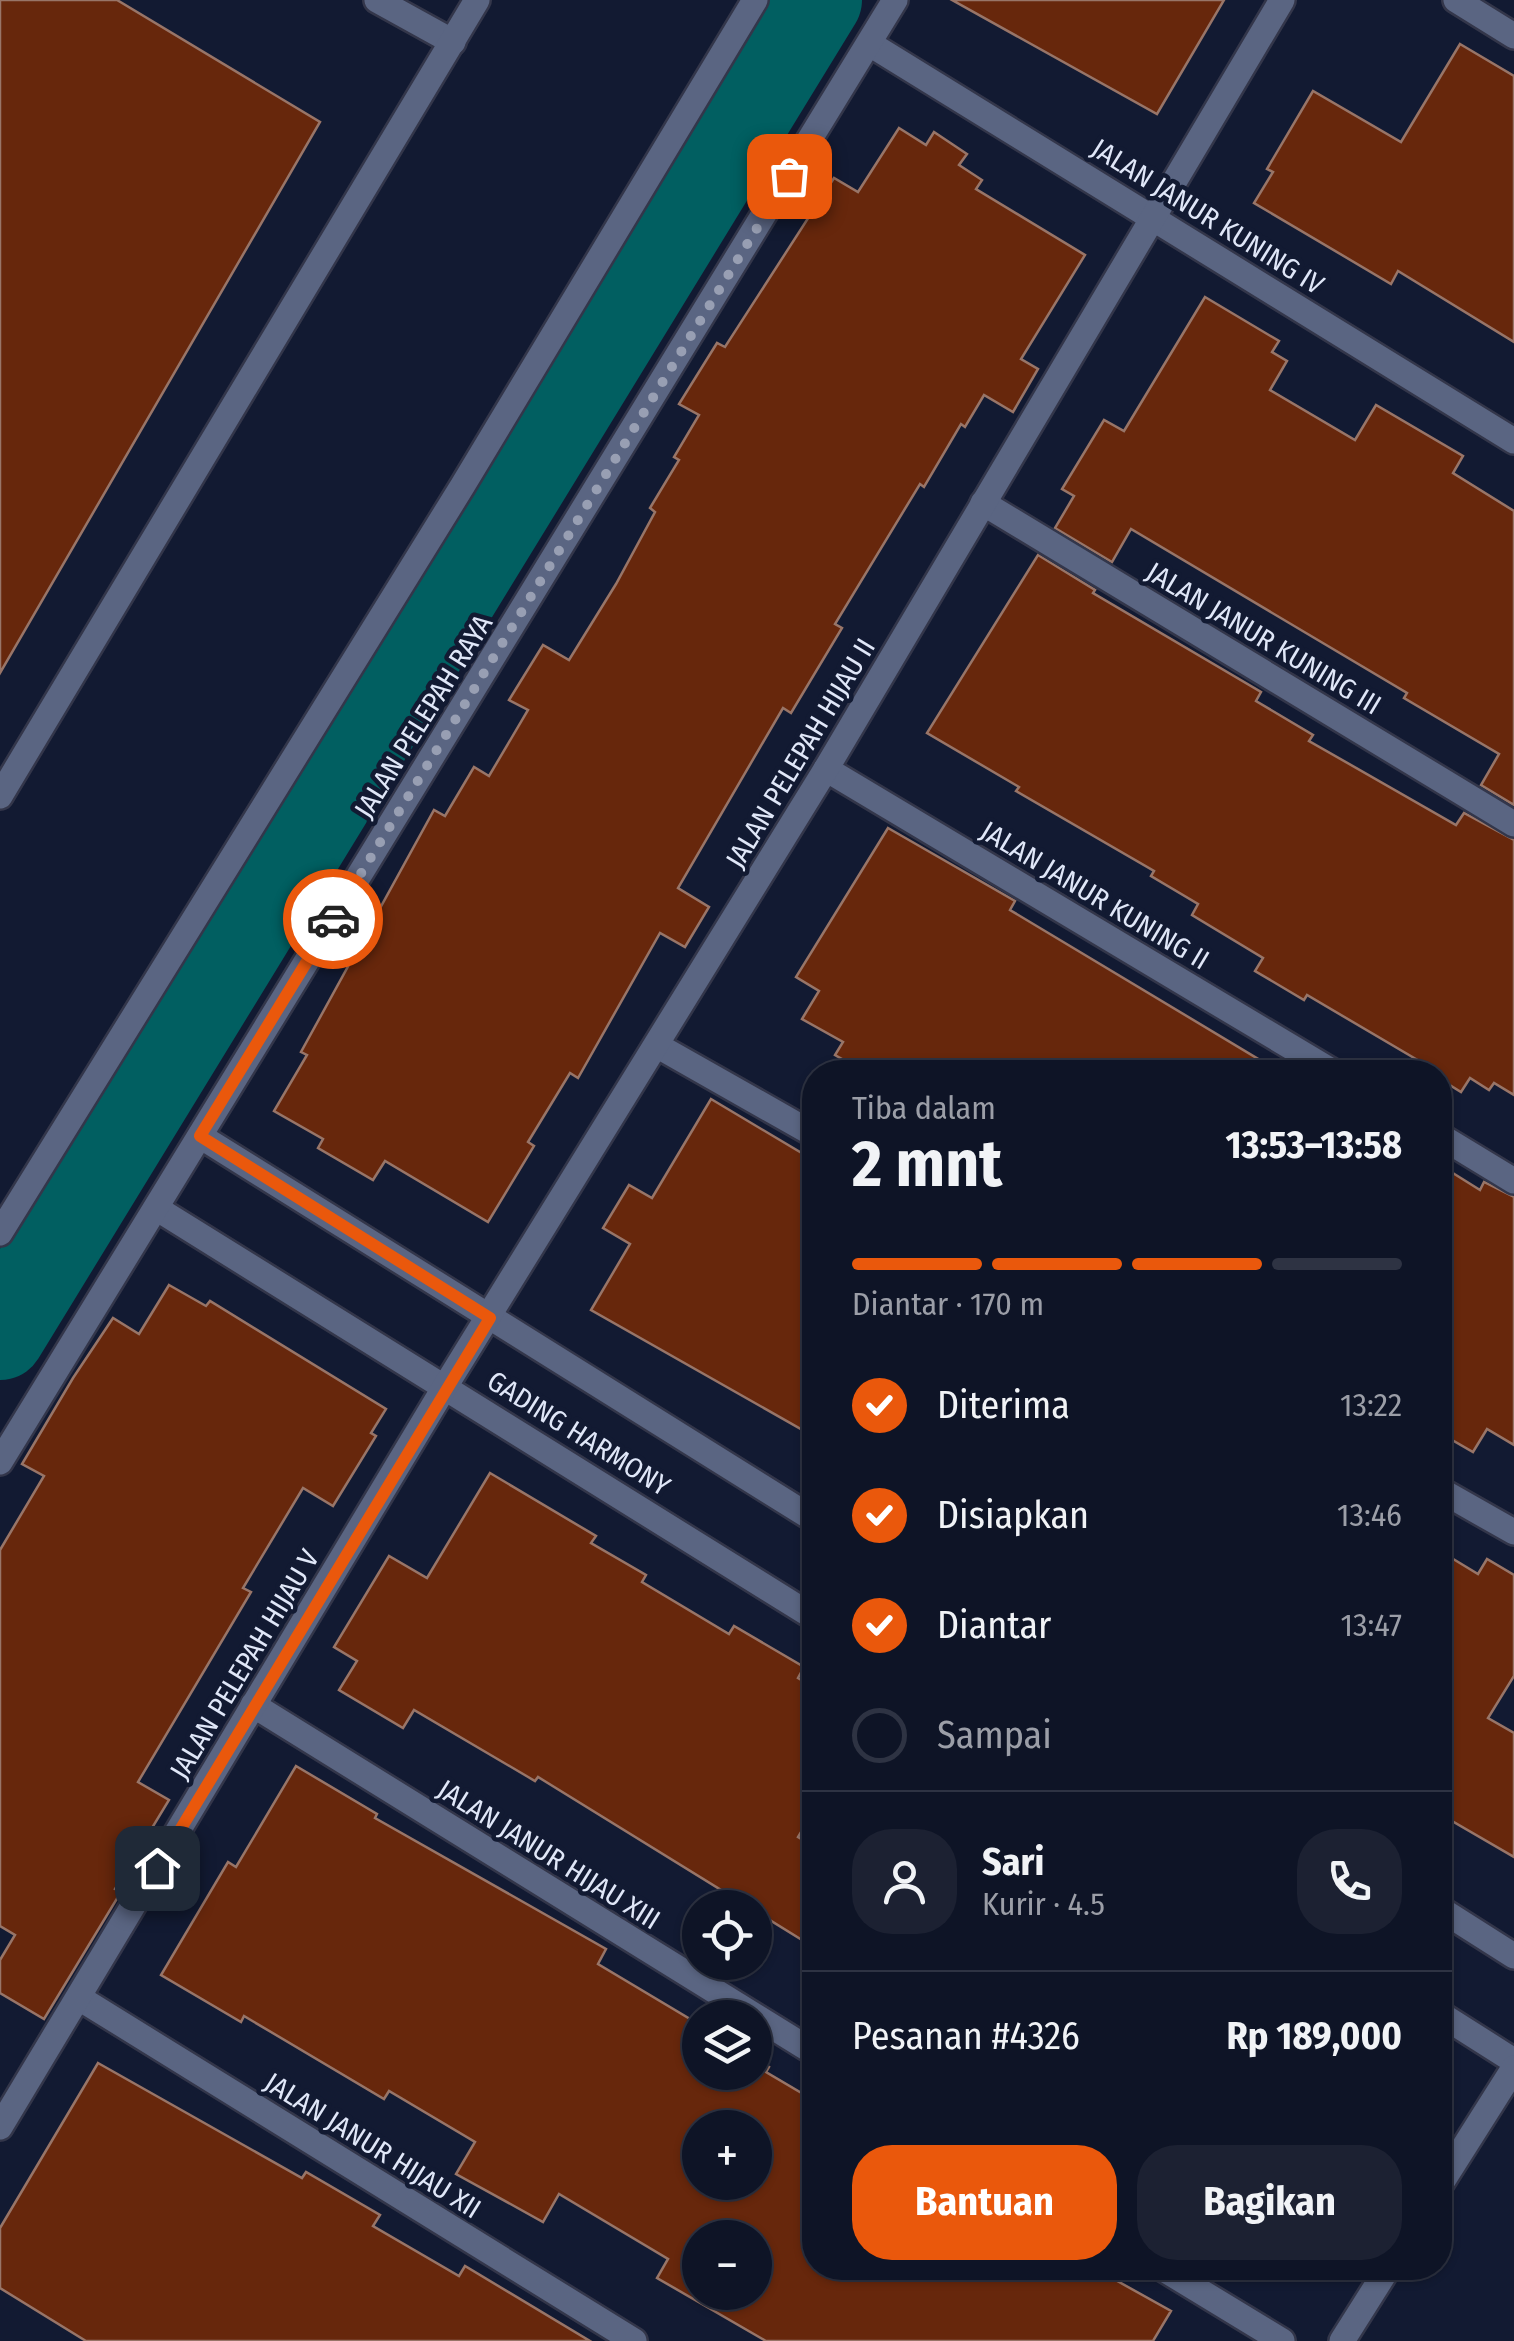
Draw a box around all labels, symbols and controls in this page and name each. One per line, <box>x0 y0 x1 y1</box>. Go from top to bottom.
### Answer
street label: JALAN JANUR KUNING IV <box>1086 132 1330 302</box>
pin <box>747 134 832 219</box>
icon: bag <box>762 149 817 204</box>
street label: JALAN JANUR KUNING III <box>1140 555 1387 722</box>
street label: JALAN PELEPAH RAYA <box>348 608 499 824</box>
street label: JALAN PELEPAH HIJAU II <box>719 633 882 874</box>
street label: JALAN JANUR KUNING II <box>975 814 1215 977</box>
courier <box>283 869 383 969</box>
icon: car <box>306 892 361 947</box>
text: Tiba dalam <box>852 1089 996 1127</box>
text: 13:53–13:58 <box>1225 1122 1402 1168</box>
text: 2 mnt <box>852 1125 1002 1203</box>
text: Diantar · 170 m <box>852 1285 1044 1323</box>
street label: GADING HARMONY <box>481 1364 676 1503</box>
icon: check <box>852 1378 907 1433</box>
text: Diterima <box>937 1382 1070 1428</box>
text: 13:22 <box>1340 1386 1402 1424</box>
icon: check <box>852 1488 907 1543</box>
text: Disiapkan <box>937 1492 1089 1538</box>
text: 13:46 <box>1337 1496 1402 1534</box>
street label: JALAN PELEPAH HIJAU V <box>163 1543 326 1785</box>
icon: check <box>852 1598 907 1653</box>
text: Diantar <box>937 1602 1051 1648</box>
text: 13:47 <box>1341 1606 1402 1644</box>
text: Sampai <box>937 1712 1052 1758</box>
street label: JALAN JANUR HIJAU XIII <box>431 1773 666 1936</box>
pin <box>115 1826 200 1911</box>
button: person <box>852 1829 957 1934</box>
button: phone <box>1297 1829 1402 1934</box>
text: Sari <box>982 1839 1044 1885</box>
icon: home <box>130 1841 185 1896</box>
text: Kurir · 4.5 <box>982 1885 1105 1923</box>
map controls <box>682 1890 772 2310</box>
button: locate <box>682 1890 772 1980</box>
button: layers <box>682 2000 772 2090</box>
text: Pesanan #4326 <box>852 2013 1080 2059</box>
text: Rp 189,000 <box>1226 2013 1402 2059</box>
street label: JALAN JANUR HIJAU XII <box>259 2066 487 2225</box>
button: + <box>682 2110 772 2200</box>
button: Bantuan <box>852 2145 1117 2260</box>
button: Bagikan <box>1137 2145 1402 2260</box>
button: − <box>682 2220 772 2310</box>

